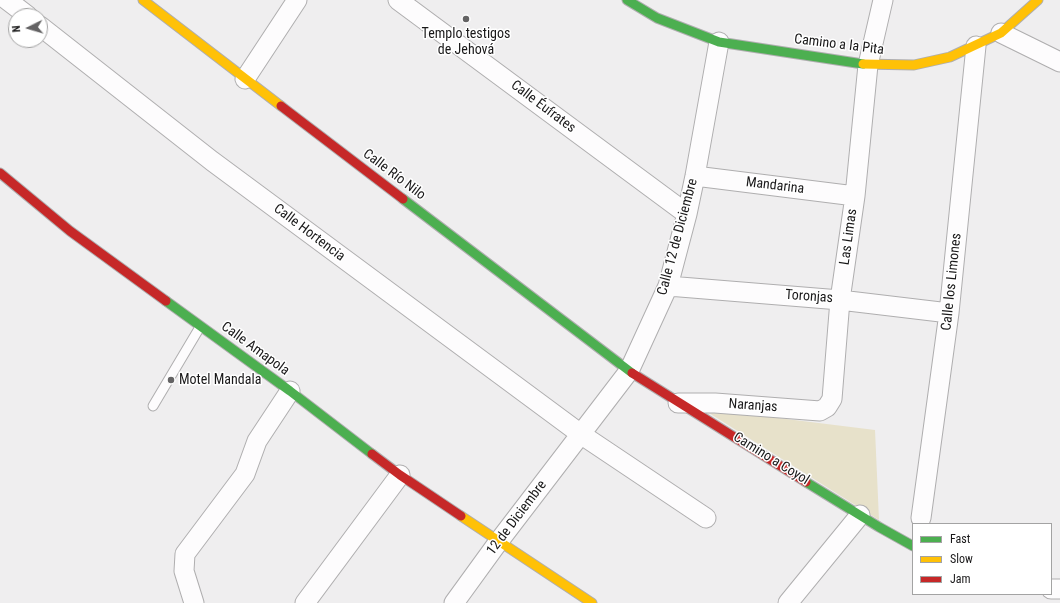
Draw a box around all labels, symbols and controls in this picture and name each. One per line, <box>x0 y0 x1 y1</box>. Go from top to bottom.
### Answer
north arrow <box>8 8 48 48</box>
marker: Templo testigos de Jehová <box>461 14 471 24</box>
text: N <box>10 25 23 33</box>
place label: Templo testigos de Jehová <box>422 26 510 58</box>
street label: Camino a la Pita <box>793 31 885 59</box>
street label: Calle Éufrates <box>507 77 579 137</box>
street label: Calle Río Nilo <box>359 146 429 204</box>
street label: Mandarina <box>745 174 805 198</box>
street label: Calle 12 de Diciembre <box>654 177 702 297</box>
street label: Calle Hortencia <box>270 201 348 265</box>
street label: Las Limas <box>837 208 861 266</box>
street label: Calle los Limones <box>939 232 965 332</box>
street label: Toronjas <box>785 287 833 307</box>
street label: Calle Amapola <box>218 319 292 379</box>
place label: Motel Mandala <box>179 372 261 388</box>
marker: Motel Mandala <box>166 375 176 385</box>
street label: Naranjas <box>728 396 778 416</box>
street label: Camino a Coyol <box>730 429 812 489</box>
street label: 12 de Diciembre <box>483 477 551 559</box>
legend <box>912 523 1052 595</box>
text: Fast <box>950 532 970 546</box>
text: Slow <box>950 552 973 566</box>
text: Jam <box>950 572 971 586</box>

